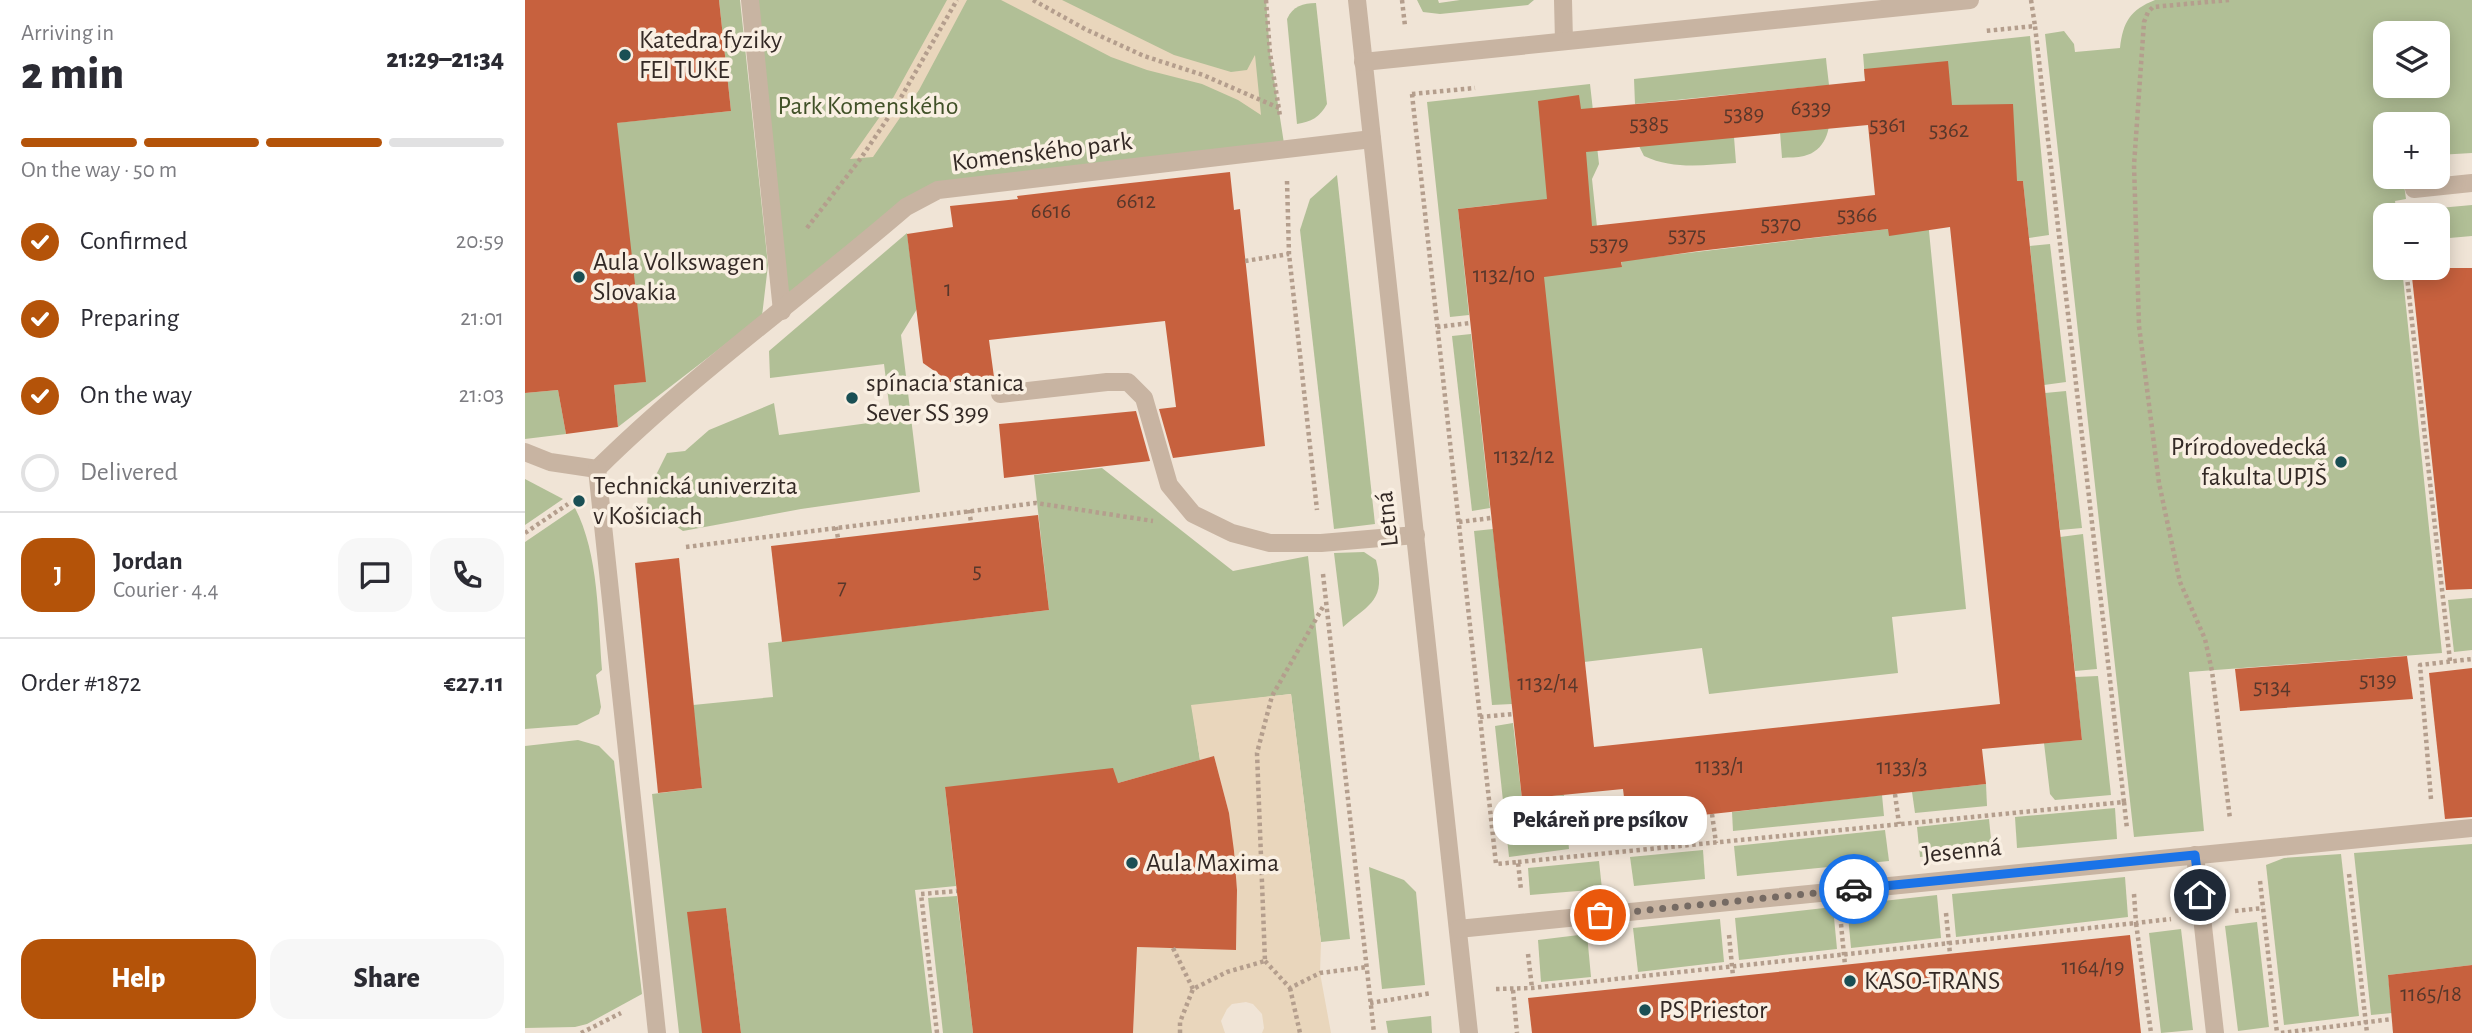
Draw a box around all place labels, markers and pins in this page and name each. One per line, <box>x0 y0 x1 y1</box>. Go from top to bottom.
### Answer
place label: Katedra fyziky FEI TUKE <box>639 27 782 83</box>
marker: Katedra fyziky FEI TUKE <box>617 47 633 63</box>
place label: Aula Volkswagen Slovakia <box>593 249 765 305</box>
marker: Aula Volkswagen Slovakia <box>571 269 587 285</box>
place label: spínacia stanica Sever SS 399 <box>866 370 1024 426</box>
marker: spínacia stanica Sever SS 399 <box>844 390 860 406</box>
place label: Prírodovedecká fakulta UPJŠ <box>2171 434 2327 490</box>
marker: Prírodovedecká fakulta UPJŠ <box>2333 454 2349 470</box>
place label: Technická univerzita v Košiciach <box>593 473 798 529</box>
marker: Technická univerzita v Košiciach <box>571 493 587 509</box>
callout: Pekáreň pre psíkov <box>1493 796 1707 845</box>
place label: Aula Maxima <box>1146 850 1279 876</box>
marker: Aula Maxima <box>1124 855 1140 871</box>
pin <box>2170 865 2230 925</box>
pin <box>1570 885 1630 945</box>
place label: KASO-TRANS <box>1864 968 2000 994</box>
marker: KASO-TRANS <box>1842 973 1858 989</box>
place label: PS Priestor <box>1659 997 1768 1023</box>
marker: PS Priestor <box>1637 1002 1653 1018</box>

